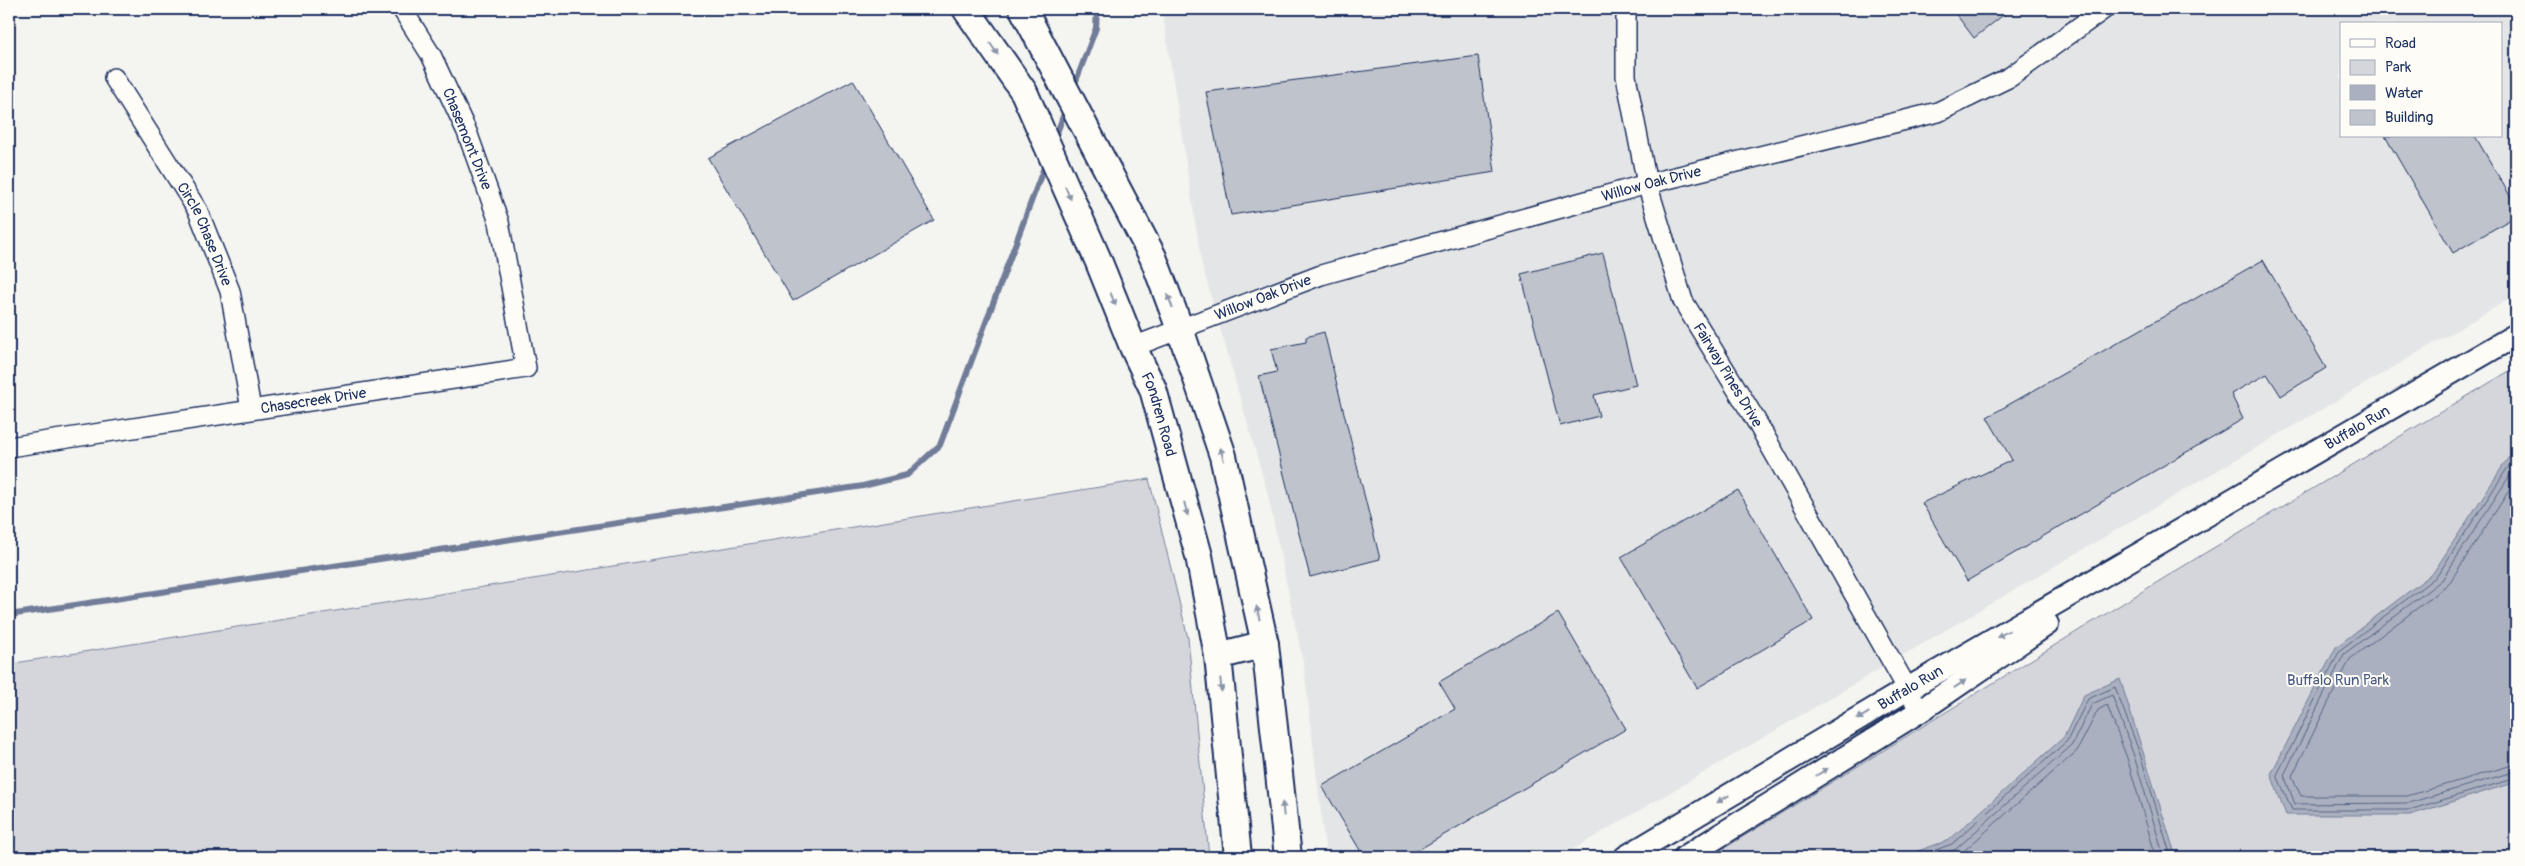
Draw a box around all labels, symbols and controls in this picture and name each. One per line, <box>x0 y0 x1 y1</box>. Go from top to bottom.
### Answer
legend <box>2340 22 2502 138</box>
text: Road <box>2385 34 2416 53</box>
one-way arrow <box>989 42 999 56</box>
text: Park <box>2385 58 2412 77</box>
text: Water <box>2385 84 2424 103</box>
street label: Chasemont Drive <box>438 85 496 193</box>
text: Building <box>2385 108 2433 127</box>
street label: Willow Oak Drive <box>1599 161 1703 206</box>
street label: Circle Chase Drive <box>173 179 237 289</box>
one-way arrow <box>1065 186 1073 200</box>
street label: Willow Oak Drive <box>1212 270 1314 324</box>
one-way arrow <box>1110 292 1118 306</box>
one-way arrow <box>1165 294 1173 308</box>
street label: Fairway Pines Drive <box>1689 319 1767 431</box>
street label: Fondren Road <box>1137 369 1181 458</box>
street label: Chasecreek Drive <box>259 383 368 418</box>
street label: Buffalo Run <box>2321 401 2393 454</box>
one-way arrow <box>1218 447 1226 462</box>
one-way arrow <box>1182 501 1190 516</box>
one-way arrow <box>1254 605 1262 620</box>
one-way arrow <box>1996 629 2010 638</box>
street label: Buffalo Run <box>1874 661 1946 714</box>
park label: Buffalo Run Park <box>2287 671 2390 690</box>
one-way arrow <box>1217 677 1225 693</box>
one-way arrow <box>1953 679 1967 688</box>
one-way arrow <box>1856 711 1869 720</box>
one-way arrow <box>1816 767 1829 776</box>
one-way arrow <box>1717 795 1730 804</box>
one-way arrow <box>1279 800 1287 816</box>

